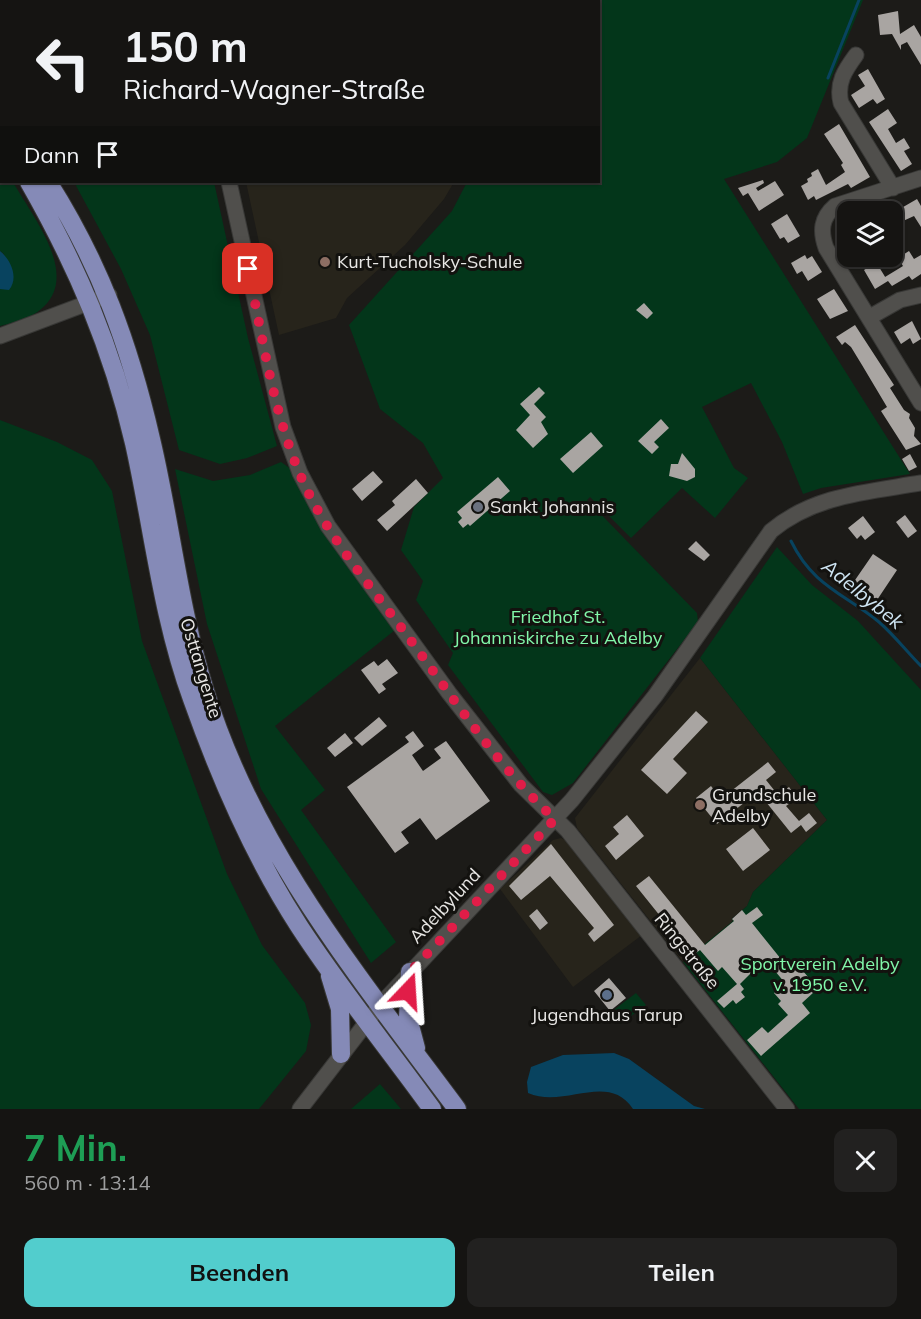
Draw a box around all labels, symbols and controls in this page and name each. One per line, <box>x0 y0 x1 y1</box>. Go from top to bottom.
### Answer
text: 150 m <box>123 20 248 73</box>
icon: left <box>24 24 102 102</box>
text: Richard-Wagner-Straße <box>123 72 425 106</box>
icon: arrive <box>91 138 124 171</box>
text: Dann <box>24 141 79 169</box>
map controls <box>837 201 903 267</box>
button: layers <box>837 201 903 267</box>
pin <box>222 243 273 294</box>
place label: Kurt-Tucholsky-Schule <box>337 250 522 273</box>
icon: arrive <box>231 252 264 285</box>
marker: Kurt-Tucholsky-Schule <box>318 255 332 269</box>
place label: Sankt Johannis <box>490 495 615 518</box>
marker: Sankt Johannis <box>471 500 485 514</box>
water label: Adelbybek <box>817 552 910 635</box>
park label: Friedhof St. Johanniskirche zu Adelby <box>454 605 663 649</box>
street label: Osttangente <box>175 615 228 721</box>
place label: Grundschule Adelby <box>712 783 816 827</box>
marker: Grundschule Adelby <box>693 798 707 812</box>
street label: Adelbylund <box>404 863 485 948</box>
street label: Ringstraße <box>650 908 725 994</box>
park label: Sportverein Adelby v. 1950 e.V. <box>741 952 900 996</box>
position arrow <box>376 959 440 1023</box>
marker: Jugendhaus Tarup <box>600 988 614 1002</box>
place label: Jugendhaus Tarup <box>531 1003 683 1026</box>
text: 7 Min. <box>24 1125 127 1170</box>
button: close <box>834 1129 897 1192</box>
text: 560 m · 13:14 <box>24 1170 150 1195</box>
button: Beenden <box>24 1238 455 1307</box>
button: Teilen <box>467 1238 897 1307</box>

